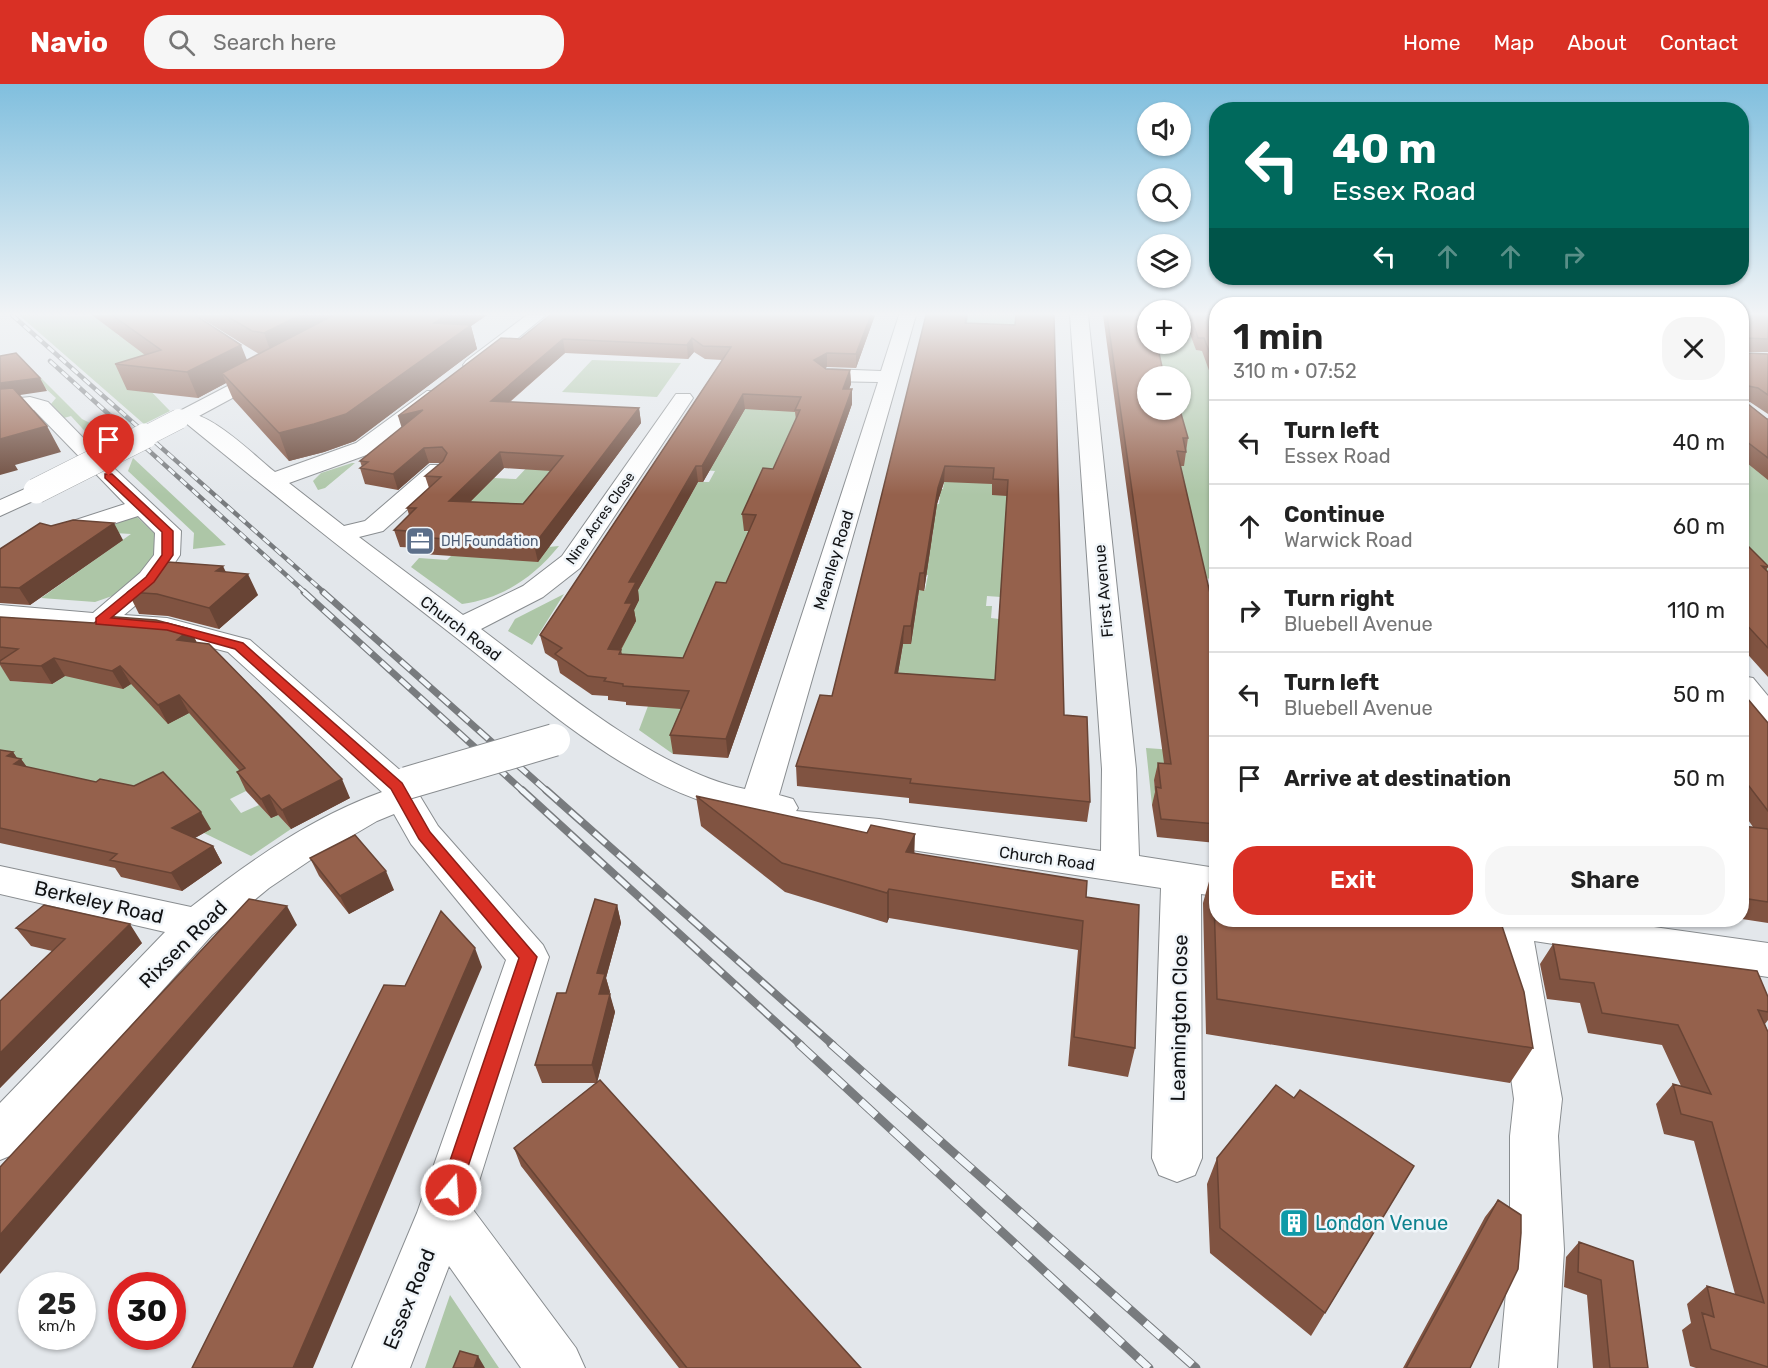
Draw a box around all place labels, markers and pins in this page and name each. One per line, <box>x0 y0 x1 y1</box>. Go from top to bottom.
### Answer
pin <box>83 414 134 476</box>
office icon: DH Foundation <box>404 525 436 557</box>
place label: DH Foundation <box>441 533 538 550</box>
building icon: London Venue <box>1278 1207 1310 1239</box>
place label: London Venue <box>1315 1211 1448 1235</box>

